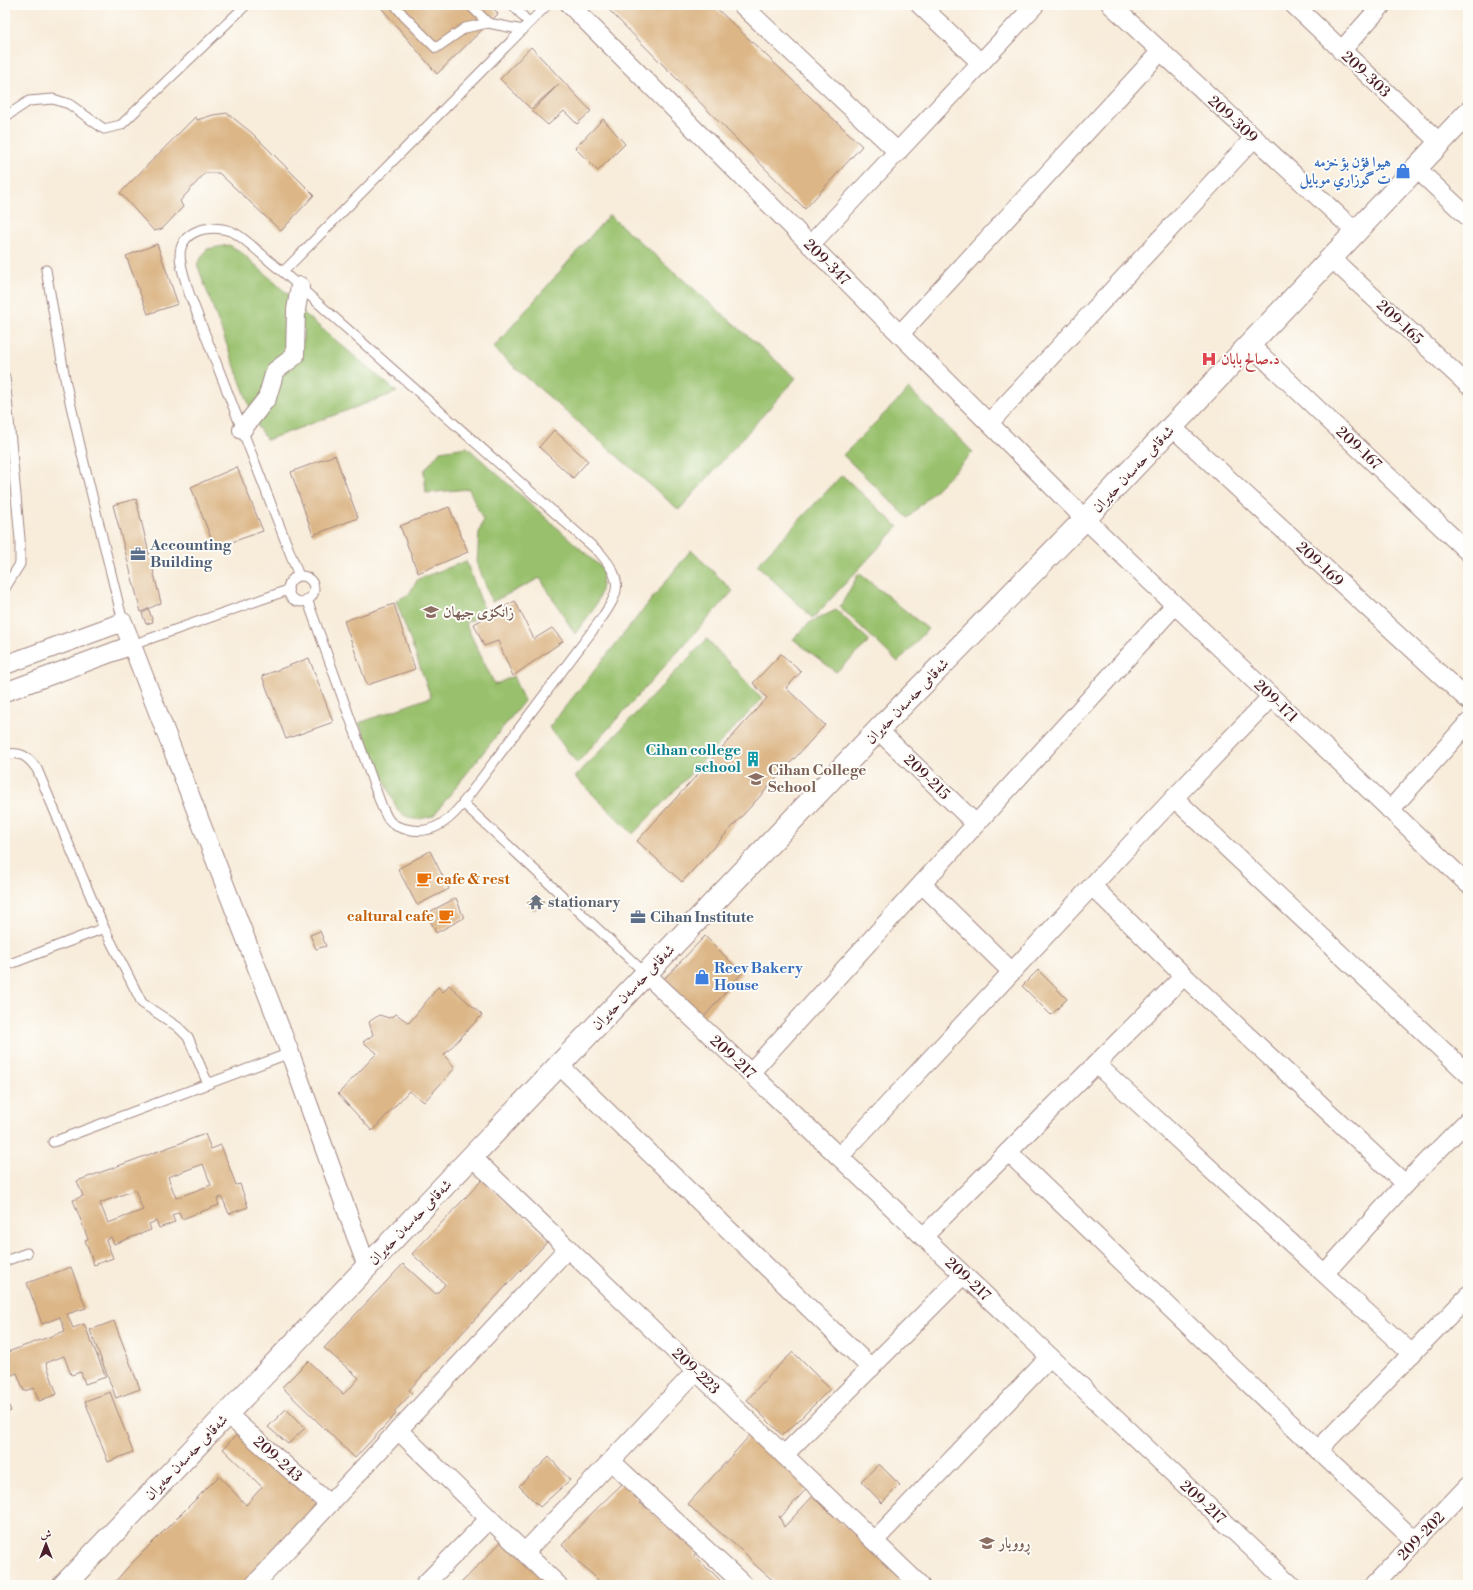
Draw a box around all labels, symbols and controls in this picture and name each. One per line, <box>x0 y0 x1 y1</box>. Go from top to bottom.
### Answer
street label: 209-303 <box>1337 47 1394 102</box>
street label: 209-309 <box>1204 92 1261 147</box>
place label: هيوا فؤن بؤ خزمه ت گوزاري موبايل <box>1300 153 1391 191</box>
shop icon: هيوا فؤن بؤ خزمه ت گوزاري موبايل <box>1394 162 1412 180</box>
street label: 209-347 <box>799 235 854 290</box>
street label: 209-165 <box>1372 296 1427 349</box>
hospital icon: د.صالح بابان <box>1200 350 1218 368</box>
place label: د.صالح بابان <box>1221 350 1280 372</box>
street label: شەقامی حەسەن حەیران <box>1088 422 1179 517</box>
street label: 209-167 <box>1332 423 1386 474</box>
place label: Accounting Building <box>149 536 232 572</box>
street label: 209-169 <box>1292 538 1347 591</box>
office icon: Accounting Building <box>129 545 147 563</box>
school or university icon: زانکۆی جیھان <box>422 603 440 621</box>
place label: زانکۆی جیھان <box>443 603 514 622</box>
street label: شەقامی حەسەن حەیران <box>861 654 953 748</box>
street label: 209-171 <box>1250 676 1302 727</box>
place label: Cihan college school <box>645 741 741 777</box>
building icon: Cihan college school <box>744 750 762 768</box>
street label: 209-215 <box>900 751 954 804</box>
place label: Cihan College School <box>768 761 866 797</box>
school or university icon: Cihan College School <box>747 770 765 788</box>
cafe icon: cafe & rest <box>415 870 433 888</box>
place label: cafe & rest <box>436 870 510 889</box>
temple icon: stationary <box>527 893 545 911</box>
place label: stationary <box>548 893 621 912</box>
place label: caltural cafe <box>347 907 434 926</box>
cafe icon: caltural cafe <box>437 907 455 925</box>
office icon: Cihan Institute <box>629 908 647 926</box>
place label: Cihan Institute <box>650 908 754 927</box>
street label: شەقامی حەسەن حەیران <box>587 940 679 1034</box>
place label: Reev Bakery House <box>714 959 803 995</box>
shop icon: Reev Bakery House <box>693 968 711 986</box>
street label: 209-217 <box>706 1031 760 1084</box>
street label: شەقامی حەسەن حەیران <box>364 1175 456 1269</box>
street label: 209-217 <box>941 1253 995 1306</box>
street label: 209-223 <box>668 1344 723 1399</box>
street label: شەقامی حەسەن حەیران <box>140 1410 232 1504</box>
street label: 209-243 <box>249 1432 306 1486</box>
street label: 209-217 <box>1176 1476 1230 1529</box>
street label: 209-202 <box>1394 1508 1449 1565</box>
north arrow <box>26 1524 66 1564</box>
text: ش <box>41 1528 52 1542</box>
school or university icon: ڕووبار <box>978 1534 996 1552</box>
place label: ڕووبار <box>997 1534 1031 1556</box>

